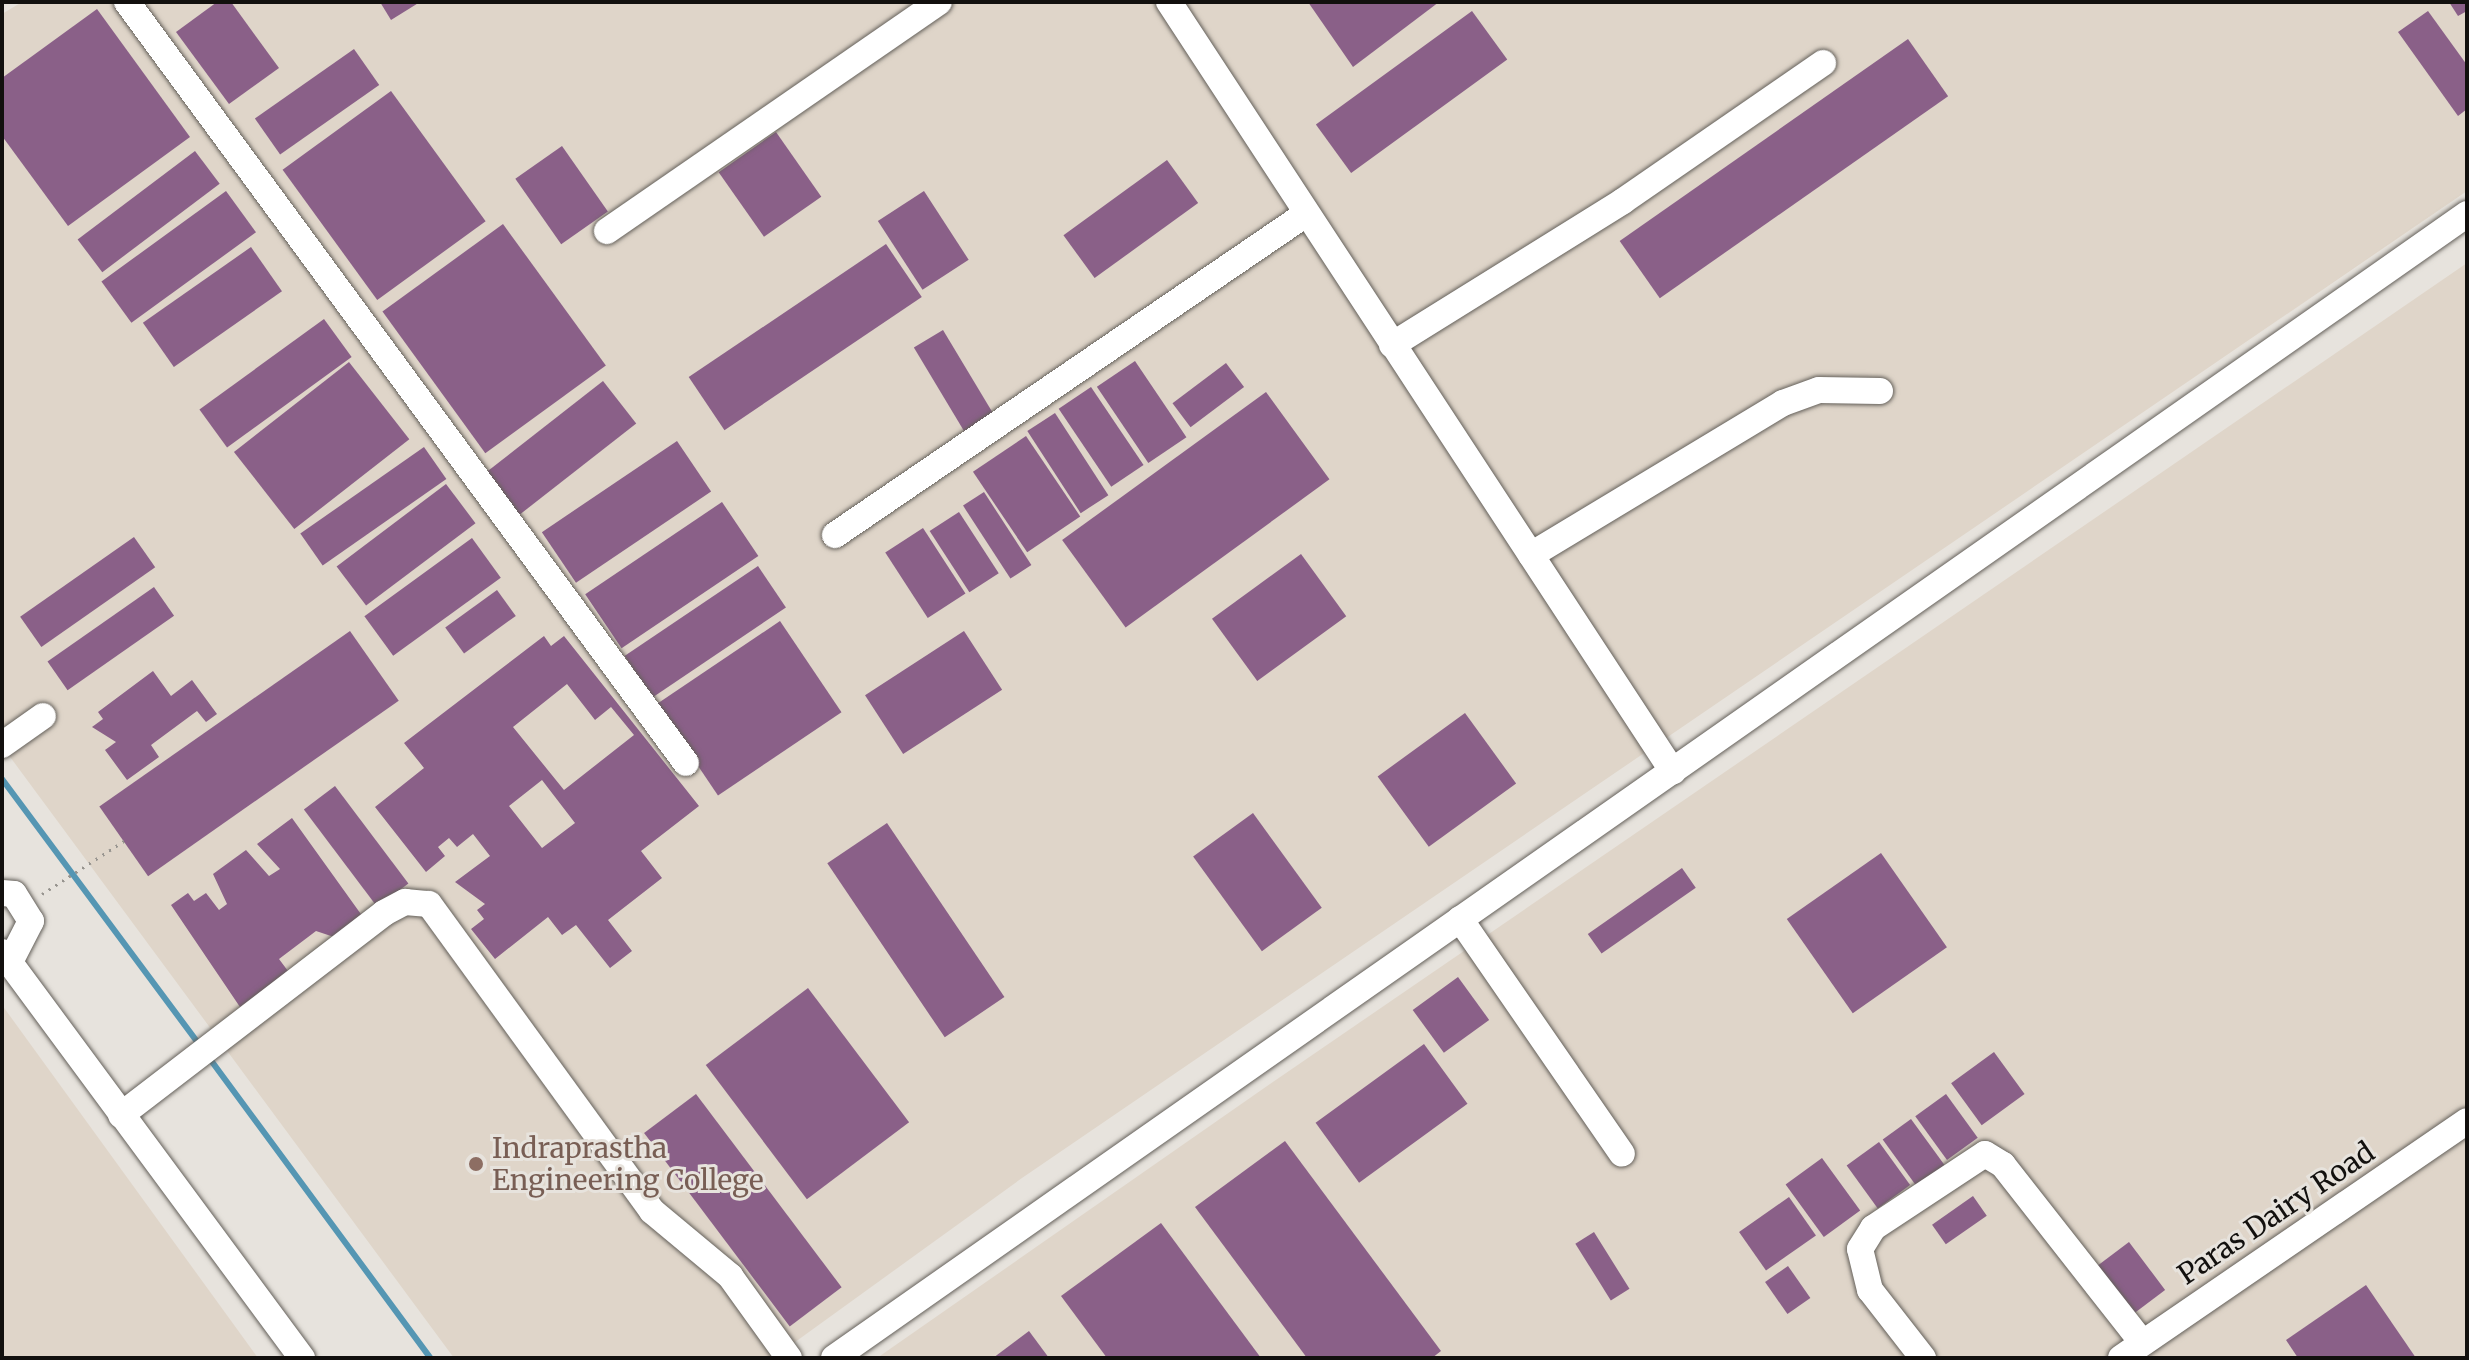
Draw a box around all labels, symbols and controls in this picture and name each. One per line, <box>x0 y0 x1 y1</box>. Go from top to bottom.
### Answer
place label: Indraprastha Engineering College <box>492 1131 763 1197</box>
street label: Paras Dairy Road <box>2171 1135 2381 1291</box>
marker: Indraprastha Engineering College <box>467 1155 485 1173</box>

